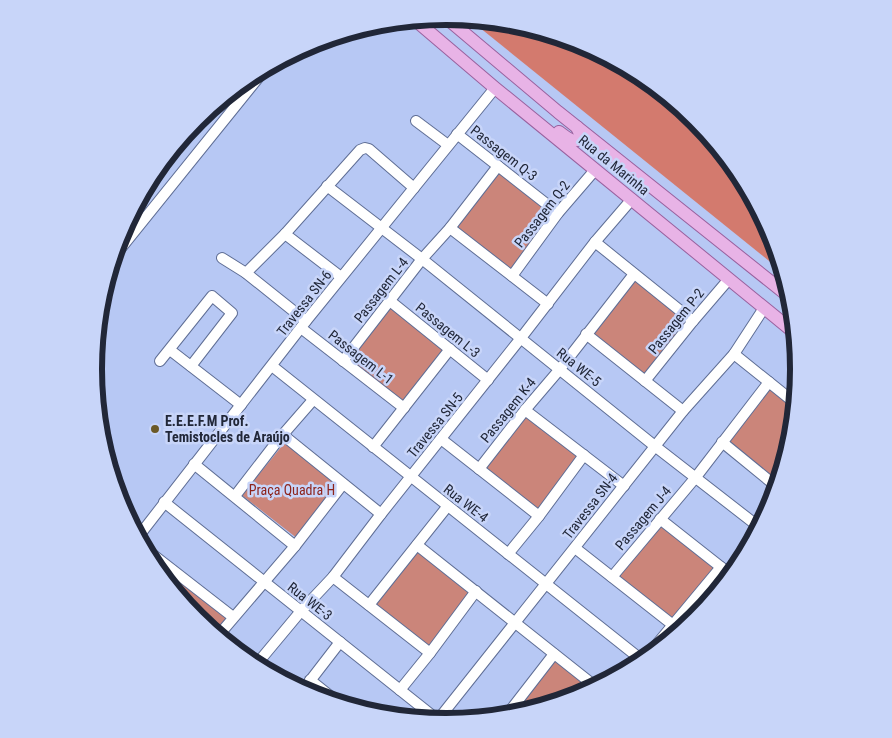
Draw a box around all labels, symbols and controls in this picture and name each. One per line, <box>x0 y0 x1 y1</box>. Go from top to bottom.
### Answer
street label: Passagem Q-3 <box>468 122 540 184</box>
street label: Rua da Marinha <box>576 132 652 198</box>
street label: Passagem Q-2 <box>511 178 573 250</box>
street label: Passagem L-4 <box>351 254 411 326</box>
street label: Travessa SN-6 <box>273 267 335 339</box>
street label: Passagem P-2 <box>645 285 707 357</box>
street label: Passagem L-3 <box>413 299 483 361</box>
street label: Passagem L-1 <box>325 327 397 387</box>
street label: Rua WE-5 <box>554 344 604 390</box>
street label: Passagem K-4 <box>477 374 539 446</box>
street label: Travessa SN-5 <box>404 389 466 461</box>
place label: E.E.E.F.M Prof. Temistocles de Araújo <box>165 413 290 445</box>
marker: E.E.E.F.M Prof. Temistocles de Araújo <box>149 423 161 435</box>
street label: Travessa SN-4 <box>559 470 621 542</box>
street label: Rua WE-4 <box>441 481 492 525</box>
park label: Praça Quadra H <box>249 482 335 498</box>
street label: Passagem J-4 <box>612 483 674 553</box>
street label: Rua WE-3 <box>285 579 335 623</box>

